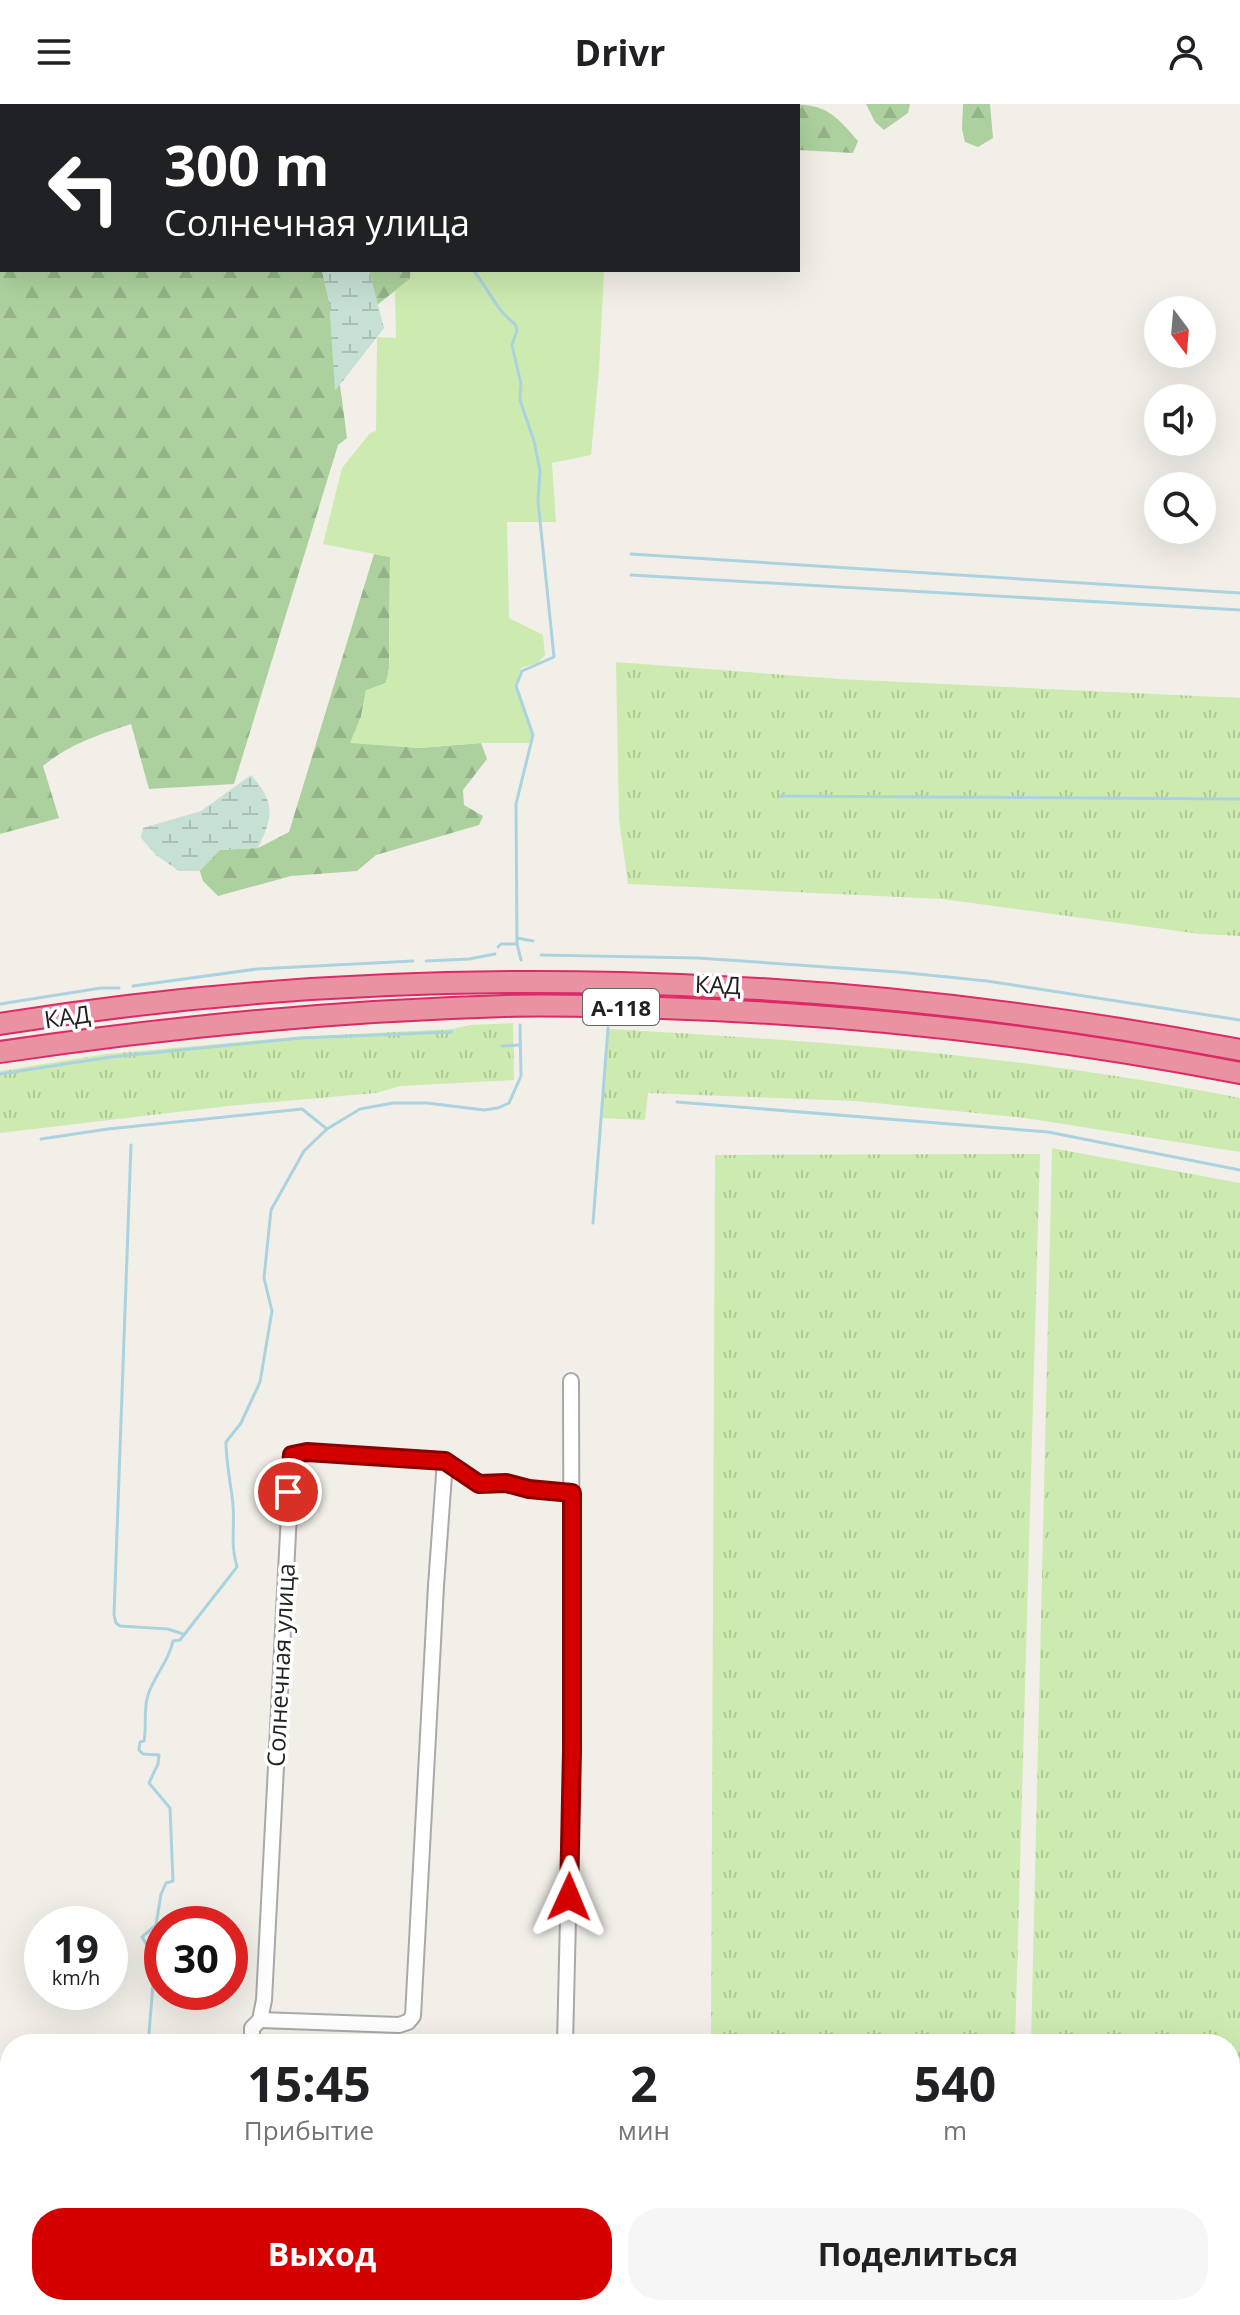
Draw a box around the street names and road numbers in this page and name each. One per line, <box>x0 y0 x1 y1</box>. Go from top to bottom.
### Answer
street label: КАД <box>694 967 742 1001</box>
road number: А-118 <box>583 989 659 1025</box>
street label: КАД <box>42 996 92 1036</box>
street label: Солнечная улица <box>258 1562 302 1768</box>

